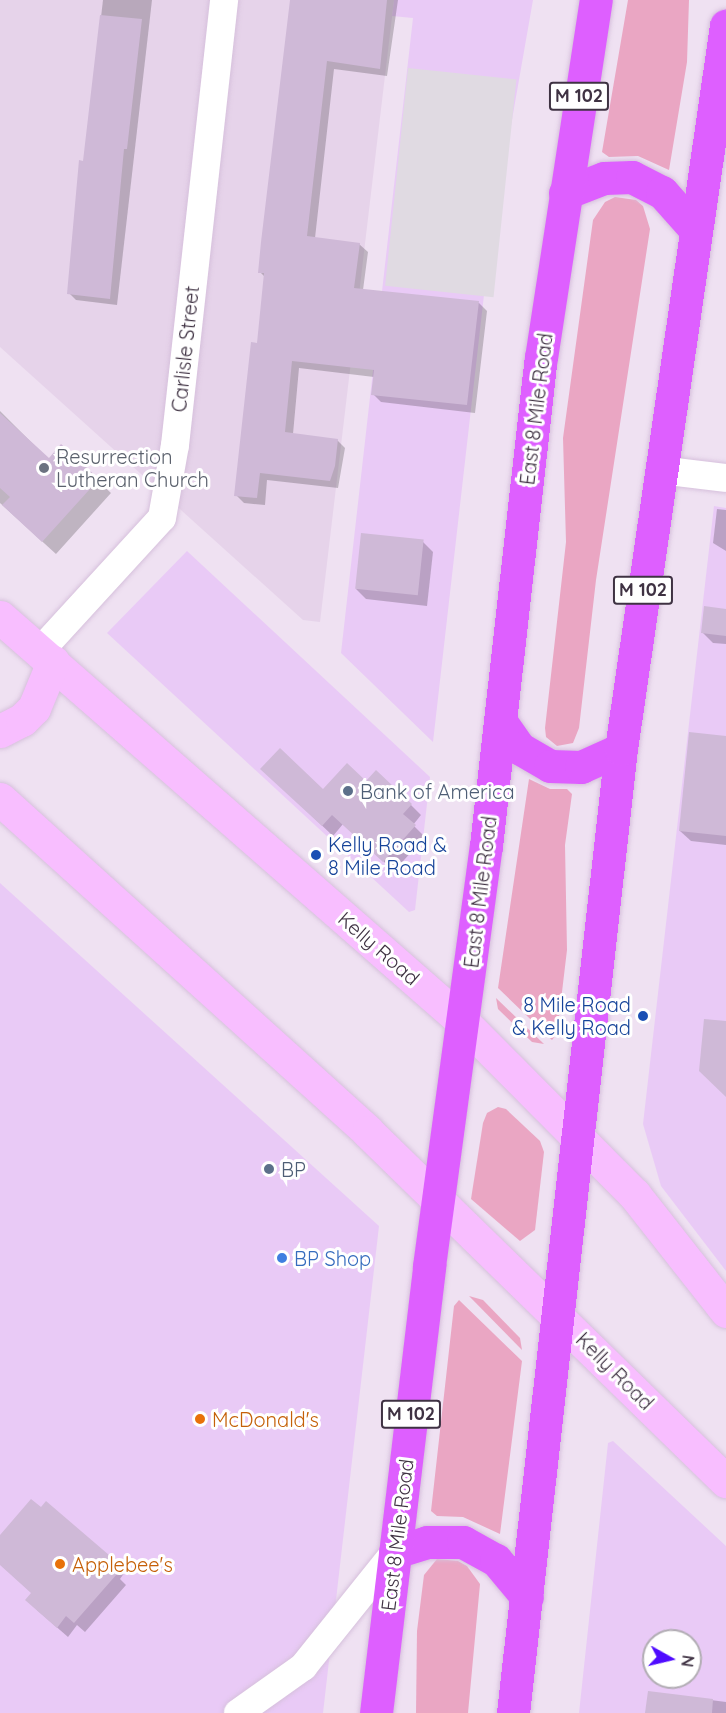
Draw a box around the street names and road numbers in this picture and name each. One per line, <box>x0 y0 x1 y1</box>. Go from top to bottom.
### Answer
road number: M 102 <box>548 81 610 111</box>
street label: Carlisle Street <box>166 285 204 413</box>
street label: East 8 Mile Road <box>515 332 557 486</box>
road number: M 102 <box>612 575 674 605</box>
street label: East 8 Mile Road <box>459 815 501 969</box>
street label: Kelly Road <box>333 906 425 990</box>
street label: Kelly Road <box>571 1327 659 1415</box>
road number: M 102 <box>380 1399 442 1429</box>
street label: East 8 Mile Road <box>376 1458 418 1612</box>

